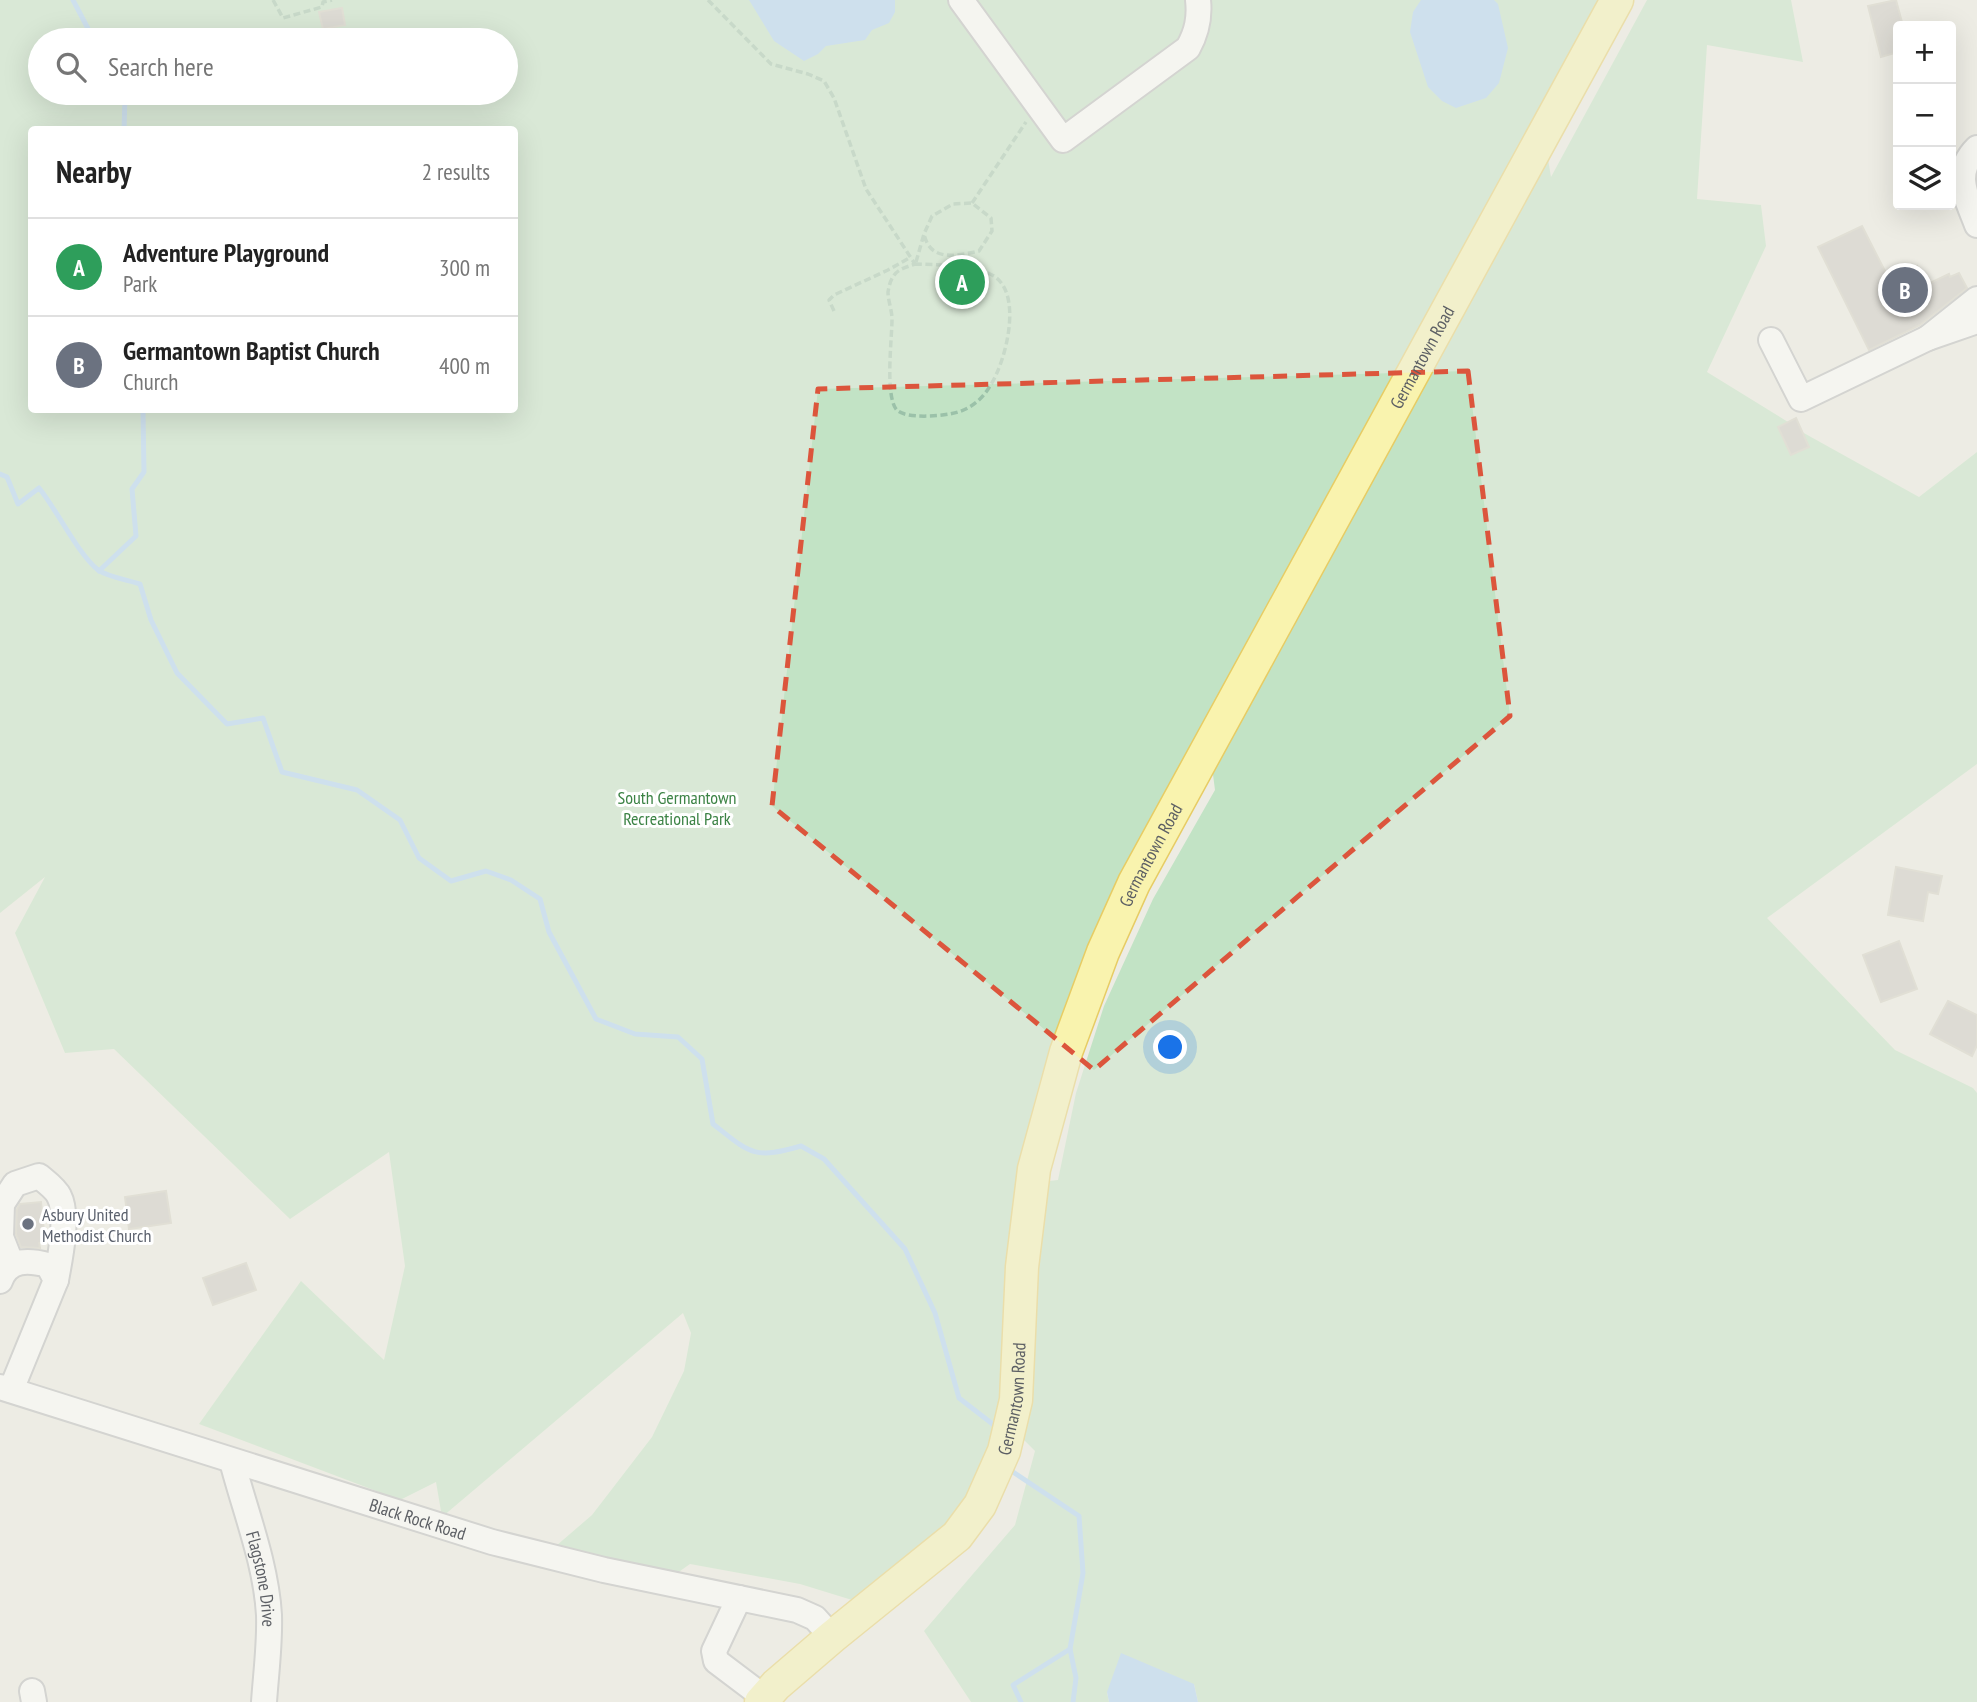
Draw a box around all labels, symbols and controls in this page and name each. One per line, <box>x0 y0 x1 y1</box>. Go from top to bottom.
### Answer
map controls <box>1893 21 1956 210</box>
button: + <box>1893 21 1956 84</box>
search box <box>28 28 518 105</box>
icon: search <box>52 48 90 86</box>
text: Search here <box>108 50 214 83</box>
button: − <box>1893 84 1956 147</box>
button: layers <box>1893 147 1956 210</box>
text: Nearby <box>56 152 131 191</box>
text: 2 results <box>422 157 490 186</box>
text: Adventure Playground <box>123 236 329 269</box>
text: A <box>73 253 85 282</box>
text: 300 m <box>439 253 490 282</box>
pin: A <box>939 256 985 308</box>
pin: B <box>1882 264 1928 316</box>
text: Park <box>123 269 157 298</box>
street label: Germantown Road <box>1384 302 1459 413</box>
text: Germantown Baptist Church <box>123 334 380 367</box>
text: B <box>73 351 85 380</box>
text: 400 m <box>439 351 490 380</box>
text: Church <box>123 367 178 396</box>
park label: South Germantown Recreational Park <box>618 786 736 830</box>
street label: Germantown Road <box>1113 799 1187 910</box>
your location <box>1153 1030 1187 1064</box>
place label: Asbury United Methodist Church <box>42 1203 151 1247</box>
marker: Asbury United Methodist Church <box>20 1216 36 1232</box>
street label: Germantown Road <box>992 1342 1030 1457</box>
street label: Black Rock Road <box>367 1493 469 1545</box>
street label: Flagstone Drive <box>242 1528 281 1627</box>

